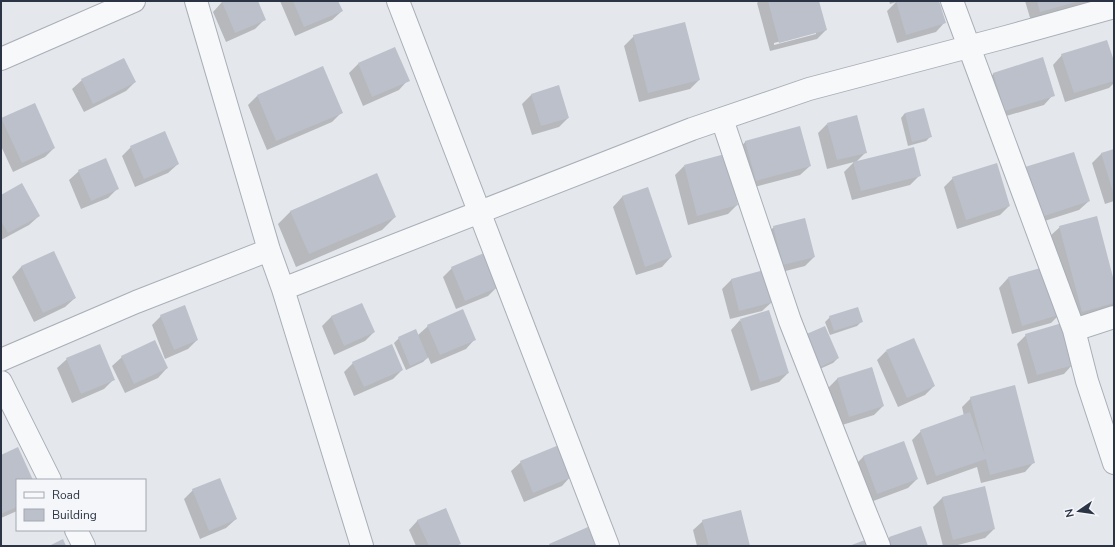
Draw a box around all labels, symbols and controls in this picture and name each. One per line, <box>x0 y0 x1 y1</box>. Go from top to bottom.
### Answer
legend <box>16 479 146 531</box>
text: Road <box>52 487 80 503</box>
north arrow <box>1059 491 1099 531</box>
text: Building <box>52 507 97 523</box>
text: N <box>1062 507 1078 519</box>

